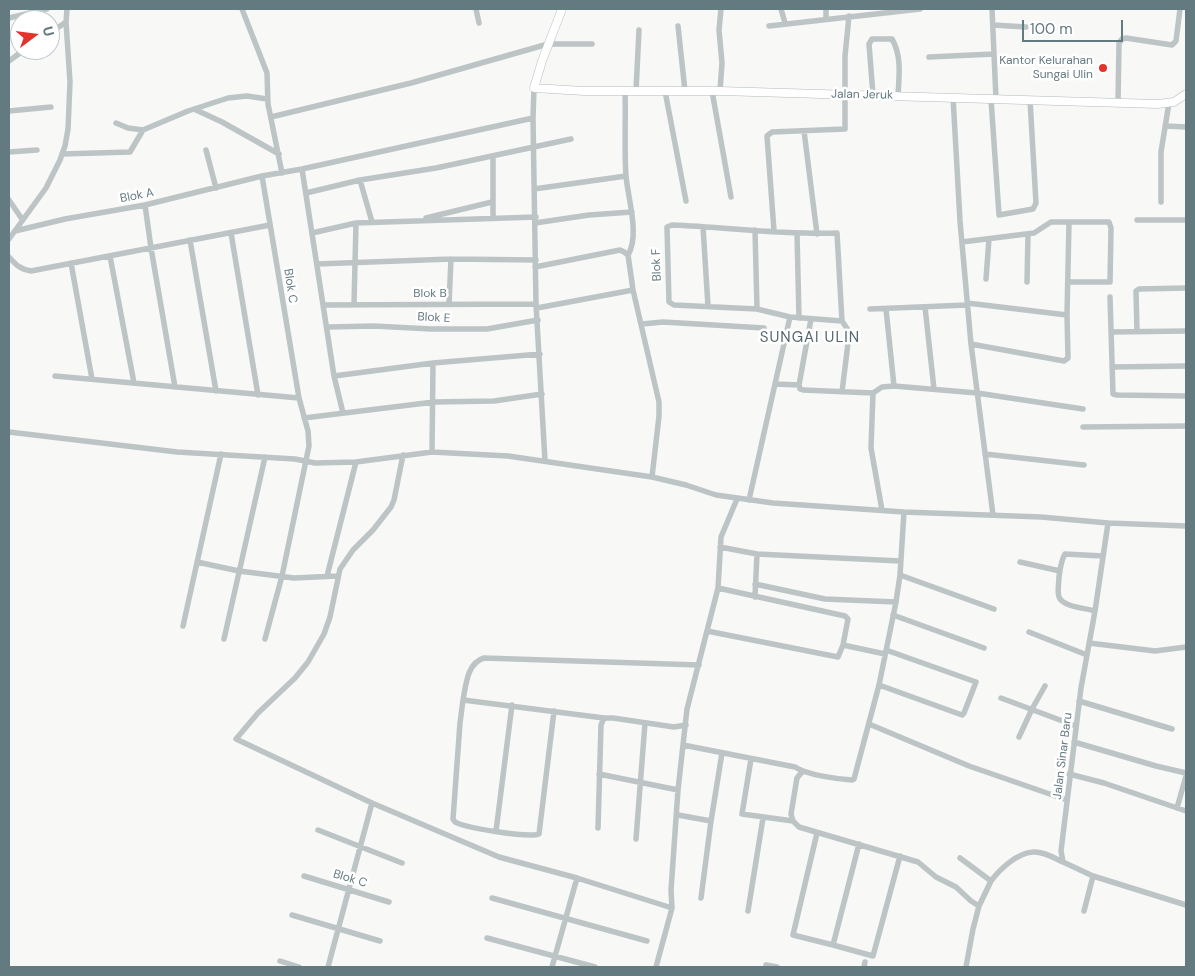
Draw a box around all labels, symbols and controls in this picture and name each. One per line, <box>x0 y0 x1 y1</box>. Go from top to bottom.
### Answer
north arrow <box>10 10 60 60</box>
scale bar <box>1025 10 1126 42</box>
text: 100 m <box>1030 19 1073 39</box>
text: U <box>39 24 58 38</box>
place label: Kantor Kelurahan Sungai Ulin <box>999 54 1093 82</box>
marker: Kantor Kelurahan Sungai Ulin <box>1097 62 1109 74</box>
street label: Jalan Jeruk <box>831 87 893 103</box>
street label: Blok A <box>119 186 155 206</box>
street label: Blok F <box>649 248 665 282</box>
street label: Blok C <box>280 268 300 304</box>
street label: Blok B <box>413 287 447 301</box>
street label: Blok E <box>417 310 451 326</box>
district label: SUNGAI ULIN <box>758 329 862 347</box>
street label: Jalan Sinar Baru <box>1051 712 1075 800</box>
street label: Blok C <box>331 867 369 891</box>

